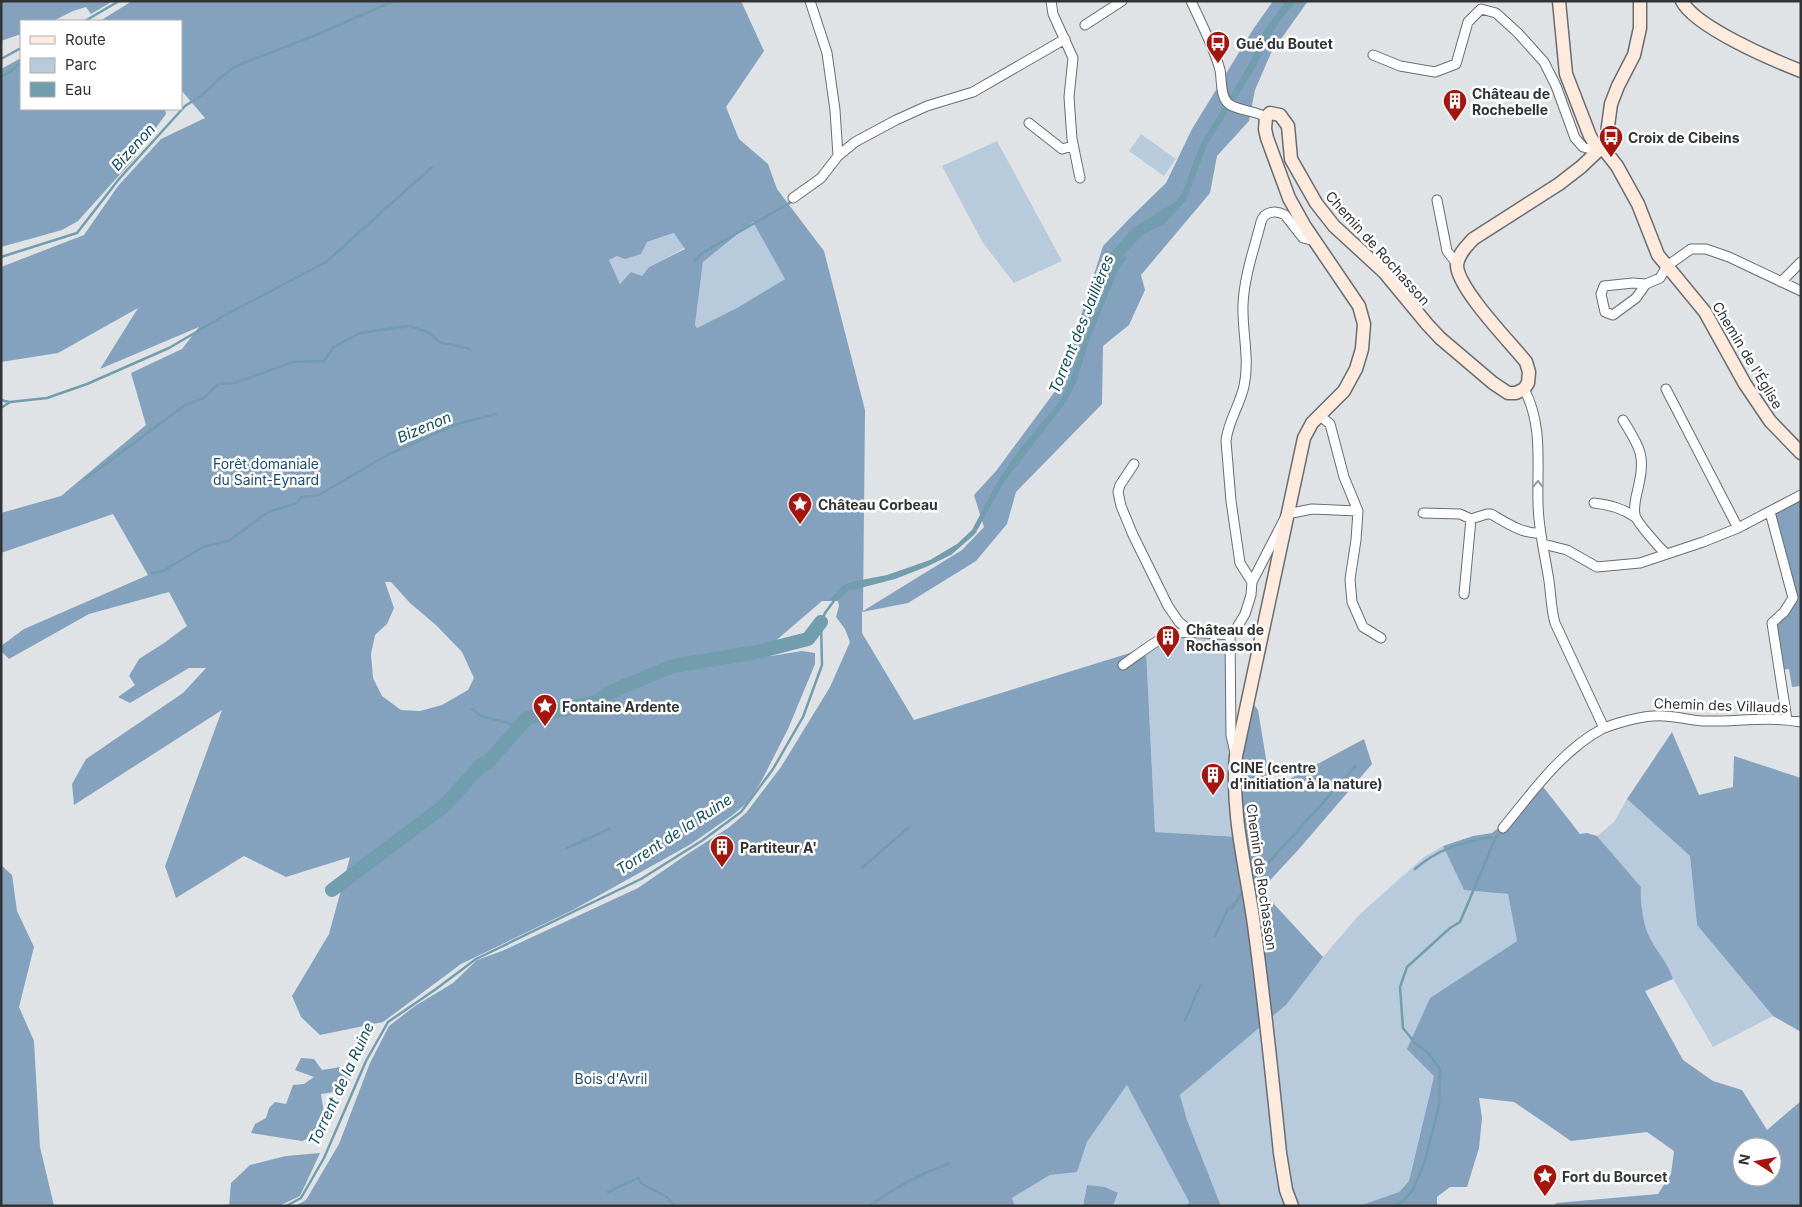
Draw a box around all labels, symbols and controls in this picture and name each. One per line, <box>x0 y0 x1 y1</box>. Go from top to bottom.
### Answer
legend <box>20 20 182 110</box>
text: Route <box>65 30 106 49</box>
bus stop icon: Gué du Boutet <box>1205 30 1231 64</box>
place label: Gué du Boutet <box>1236 35 1333 52</box>
text: Parc <box>65 55 97 74</box>
text: Eau <box>65 80 91 99</box>
place label: Château de Rochebelle <box>1472 85 1550 118</box>
building icon: Château de Rochebelle <box>1442 88 1468 122</box>
water label: Bizenon <box>107 119 159 175</box>
bus stop icon: Croix de Cibeins <box>1598 124 1624 158</box>
place label: Croix de Cibeins <box>1628 129 1740 146</box>
street label: Chemin de Rochasson <box>1322 187 1434 309</box>
water label: Torrent des Jaillières <box>1044 252 1118 396</box>
street label: Chemin de l'Église <box>1709 298 1787 412</box>
water label: Bizenon <box>394 407 454 447</box>
park label: Forêt domaniale du Saint-Eynard <box>213 455 319 488</box>
one-way arrow <box>1533 480 1543 488</box>
place icon: Château Corbeau <box>787 491 813 525</box>
place label: Château Corbeau <box>818 496 938 513</box>
place label: Château de Rochasson <box>1186 621 1264 654</box>
building icon: Château de Rochasson <box>1155 624 1181 658</box>
place icon: Fontaine Ardente <box>532 693 558 727</box>
street label: Chemin des Villauds <box>1653 694 1789 716</box>
place label: Fontaine Ardente <box>562 698 680 715</box>
place label: CINE (centre d'initiation à la nature) <box>1230 759 1383 792</box>
building icon: CINE (centre d'initiation à la nature) <box>1200 762 1226 796</box>
water label: Torrent de la Ruine <box>613 789 735 879</box>
street label: Chemin de Rochasson <box>1243 803 1281 951</box>
building icon: Partiteur A' <box>709 834 735 868</box>
place label: Partiteur A' <box>740 839 817 856</box>
water label: Torrent de la Ruine <box>304 1019 378 1149</box>
park label: Bois d'Avril <box>575 1070 647 1087</box>
north arrow <box>1732 1137 1782 1187</box>
text: N <box>1734 1153 1753 1166</box>
place icon: Fort du Bourcet <box>1532 1163 1558 1197</box>
place label: Fort du Bourcet <box>1562 1168 1667 1185</box>

